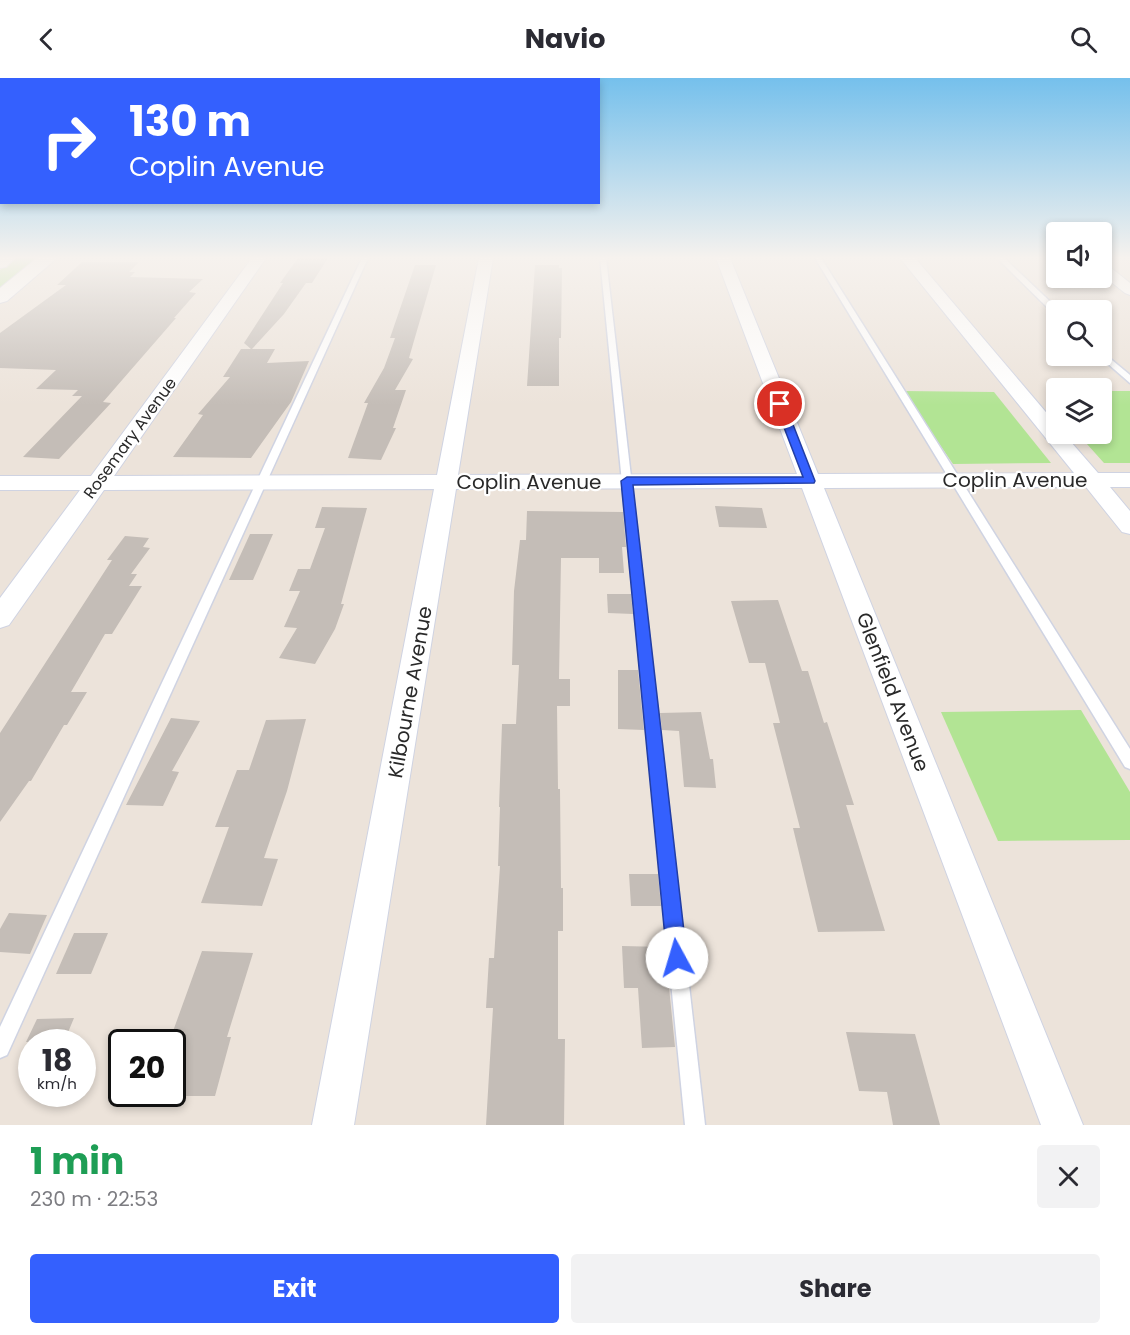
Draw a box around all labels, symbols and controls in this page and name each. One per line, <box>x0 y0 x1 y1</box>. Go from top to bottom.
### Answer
text: Navio <box>525 20 605 57</box>
icon: back <box>30 23 63 56</box>
icon: search <box>1067 23 1100 56</box>
text: 130 m <box>129 92 251 151</box>
icon: right <box>30 102 108 180</box>
text: Coplin Avenue <box>129 148 325 185</box>
map controls <box>1046 222 1112 444</box>
button: sound <box>1046 222 1112 288</box>
button: search <box>1046 300 1112 366</box>
street label: Rosemary Avenue <box>78 373 182 503</box>
pin <box>754 378 805 429</box>
button: layers <box>1046 378 1112 444</box>
icon: arrive <box>763 387 796 420</box>
street label: Coplin Avenue <box>943 466 1087 494</box>
street label: Coplin Avenue <box>457 468 601 496</box>
street label: Kilbourne Avenue <box>381 604 439 780</box>
street label: Glenfield Avenue <box>850 608 936 776</box>
position arrow <box>645 926 709 990</box>
speed limit sign: 20 <box>108 1029 186 1107</box>
text: 18 <box>42 1039 72 1082</box>
text: km/h <box>37 1073 77 1094</box>
text: 1 min <box>30 1136 124 1187</box>
button: close <box>1037 1145 1100 1208</box>
text: 230 m · 22:53 <box>30 1185 158 1213</box>
button: Exit <box>30 1254 559 1323</box>
button: Share <box>571 1254 1100 1323</box>

